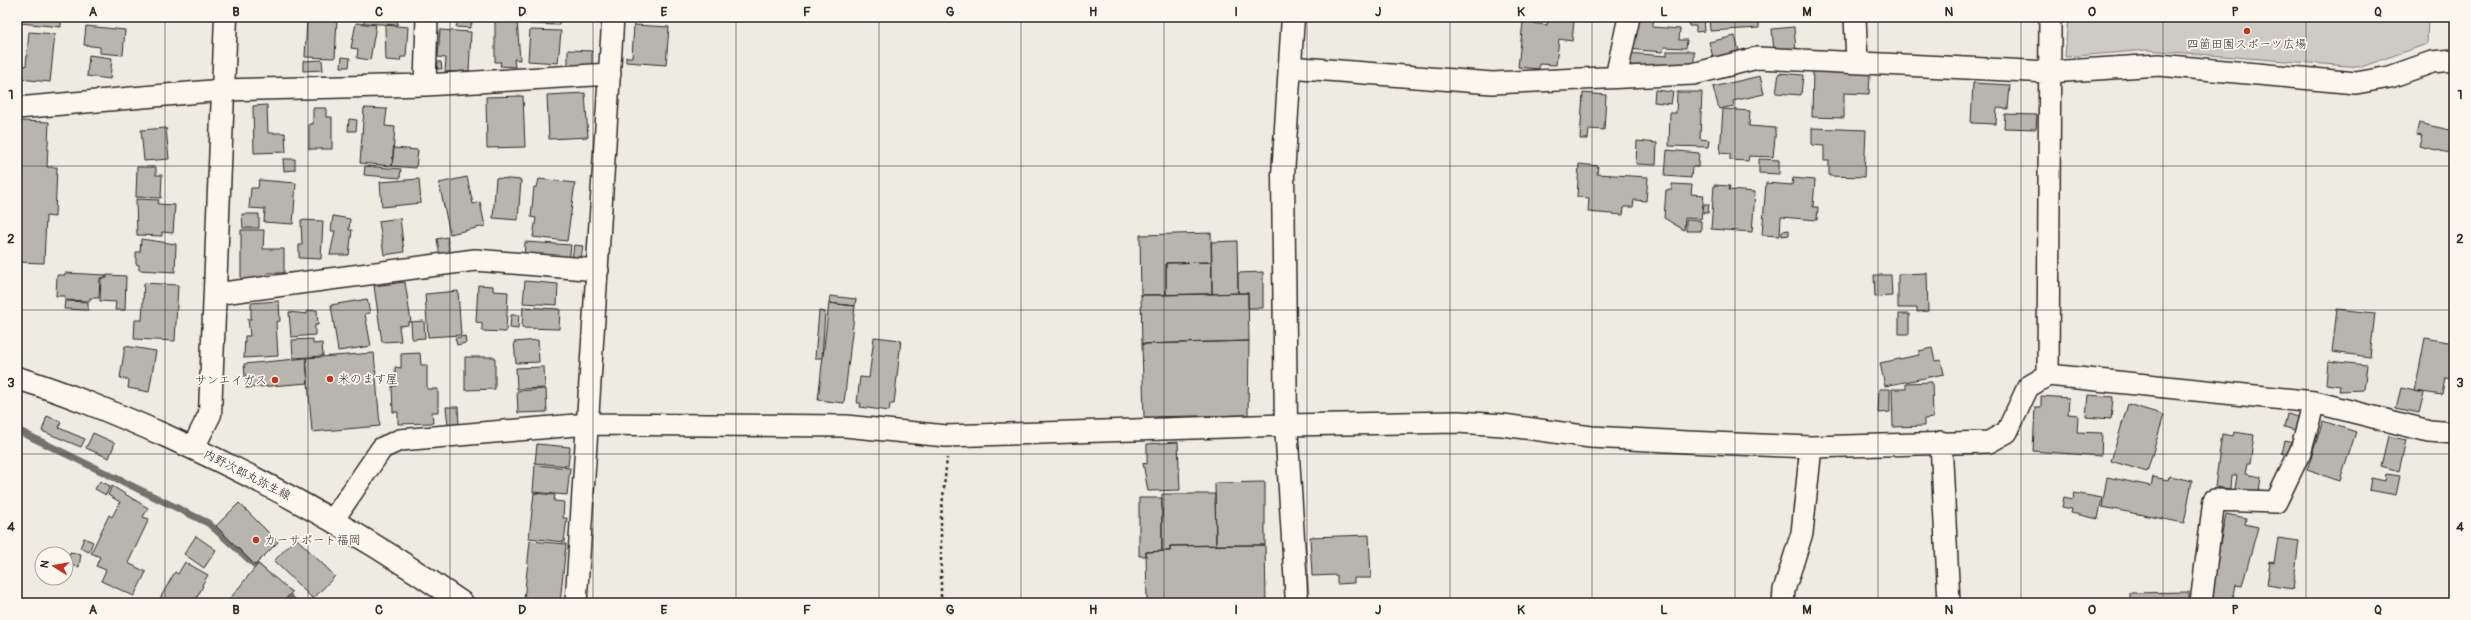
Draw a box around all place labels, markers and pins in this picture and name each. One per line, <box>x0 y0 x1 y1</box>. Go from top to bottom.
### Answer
marker: 四箇田園スポーツ広場 <box>2242 26 2252 36</box>
place label: 四箇田園スポーツ広場 <box>2187 37 2307 52</box>
place label: 米のます屋 <box>338 372 398 387</box>
place label: サンエイガス <box>195 373 267 388</box>
marker: 米のます屋 <box>325 374 335 384</box>
marker: サンエイガス <box>270 375 280 385</box>
place label: カーサポート福岡 <box>264 533 360 548</box>
marker: カーサポート福岡 <box>251 535 261 545</box>

